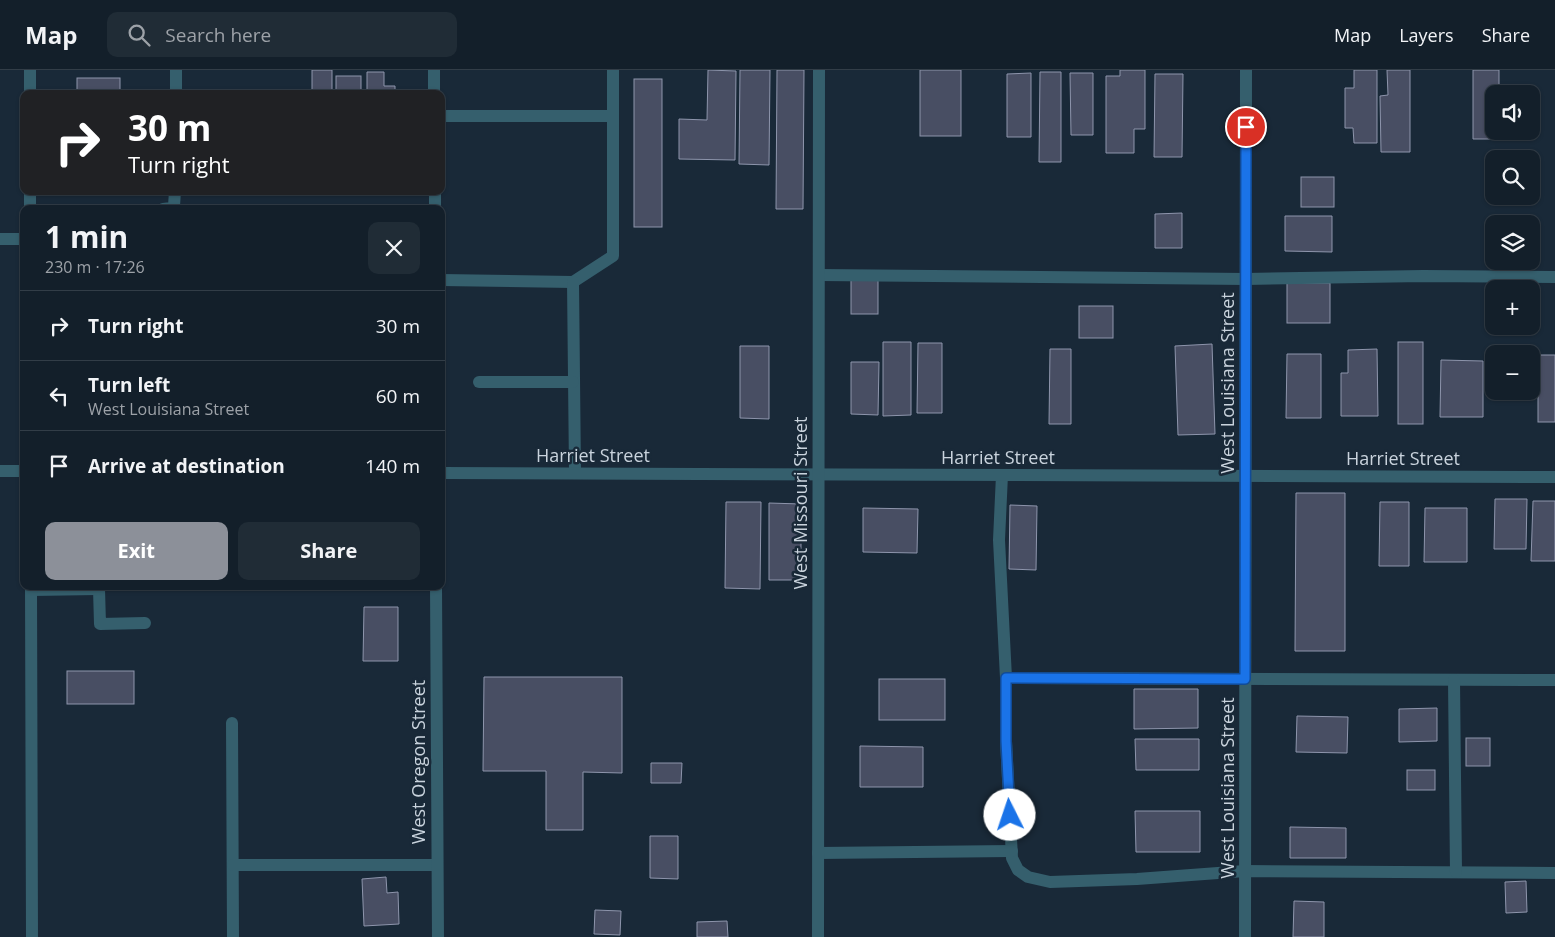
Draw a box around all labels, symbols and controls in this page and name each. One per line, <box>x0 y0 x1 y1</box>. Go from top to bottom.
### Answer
search box <box>107 12 457 57</box>
text: Map <box>25 18 77 51</box>
icon: search <box>125 21 153 49</box>
text: Search here <box>165 22 271 48</box>
text: Map <box>1334 23 1371 47</box>
text: Layers <box>1399 23 1454 47</box>
text: Share <box>1482 23 1530 47</box>
map controls <box>1485 85 1540 400</box>
button: sound <box>1485 85 1540 140</box>
text: 30 m <box>128 104 211 151</box>
pin <box>1225 106 1267 148</box>
icon: right <box>45 110 110 175</box>
icon: arrive <box>1232 113 1260 141</box>
text: Turn right <box>128 149 230 179</box>
button: search <box>1485 150 1540 205</box>
button: layers <box>1485 215 1540 270</box>
text: 1 min <box>45 216 128 257</box>
button: close <box>368 222 420 274</box>
text: 230 m · 17:26 <box>45 256 145 278</box>
button: + <box>1485 280 1540 335</box>
street label: West Louisiana Street <box>1215 292 1239 474</box>
icon: right <box>45 312 73 340</box>
text: Turn right <box>88 313 183 339</box>
text: 30 m <box>376 313 420 339</box>
button: − <box>1485 345 1540 400</box>
text: Turn left <box>88 372 170 398</box>
icon: left <box>45 382 73 410</box>
text: 60 m <box>376 383 420 409</box>
text: West Louisiana Street <box>88 398 249 420</box>
street label: West Missouri Street <box>788 416 812 590</box>
street label: Harriet Street <box>536 443 650 467</box>
street label: Harriet Street <box>941 445 1055 469</box>
street label: Harriet Street <box>1346 446 1460 470</box>
icon: arrive <box>45 452 73 480</box>
text: Arrive at destination <box>88 453 285 479</box>
text: 140 m <box>365 453 420 479</box>
button: Exit <box>45 522 228 580</box>
button: Share <box>238 522 420 580</box>
street label: West Oregon Street <box>406 680 430 844</box>
street label: West Louisiana Street <box>1215 697 1239 879</box>
position arrow <box>983 788 1035 840</box>

